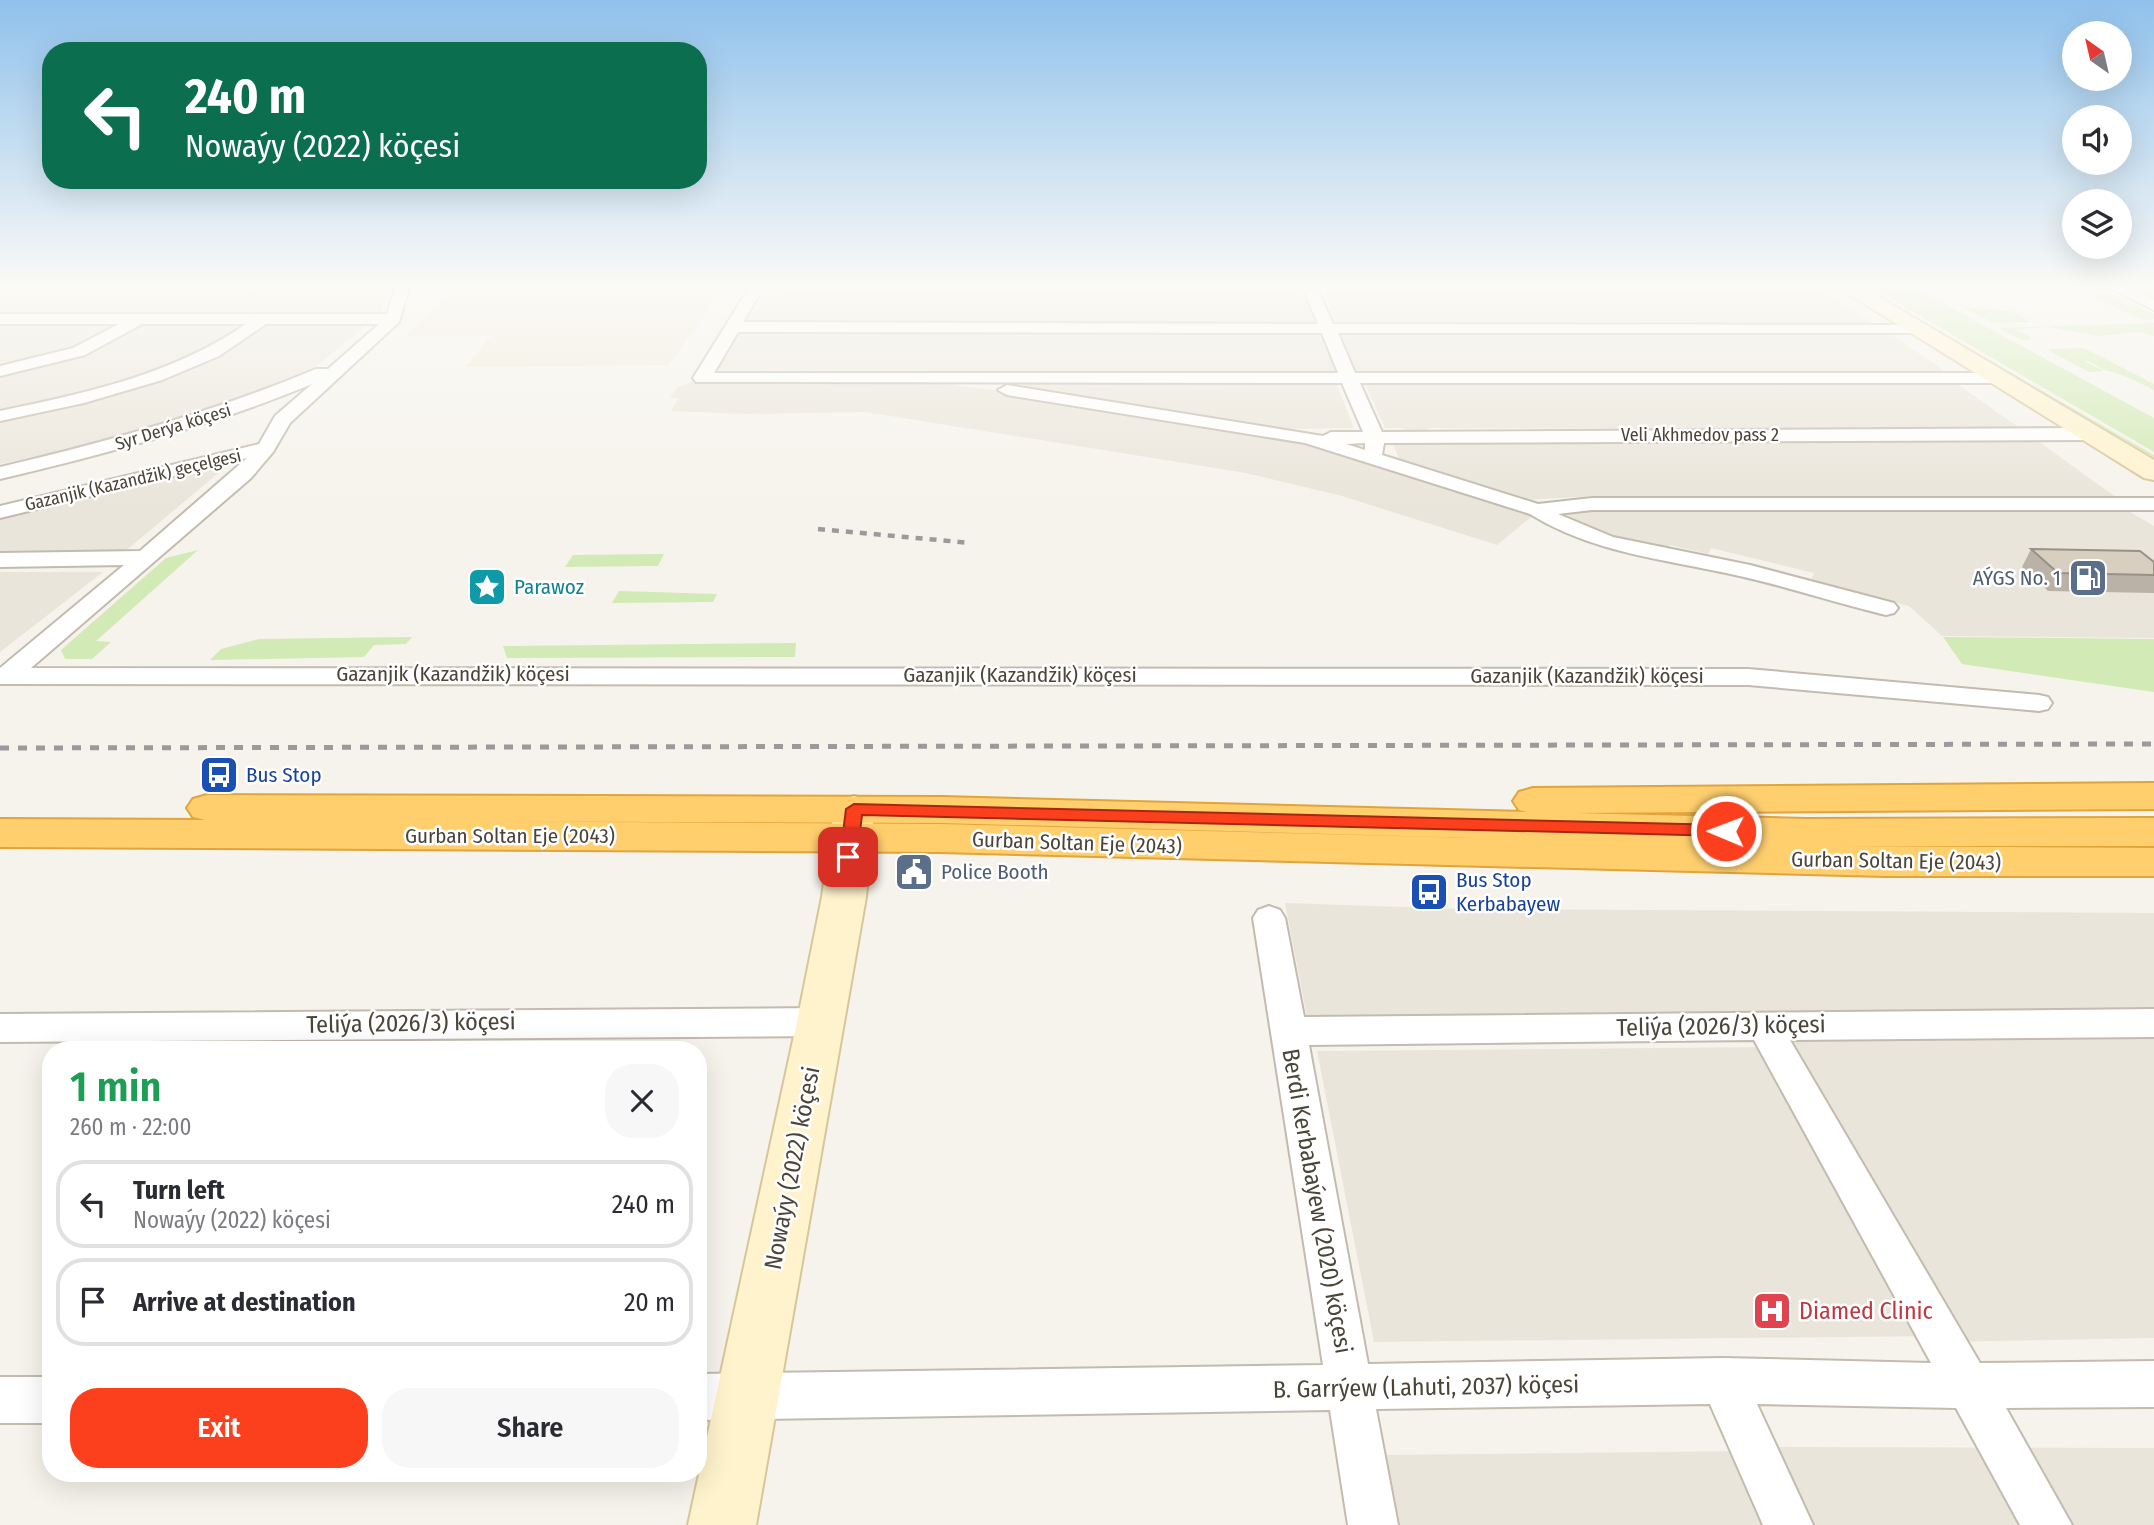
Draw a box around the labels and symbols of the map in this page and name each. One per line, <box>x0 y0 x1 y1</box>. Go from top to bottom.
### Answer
north arrow <box>2062 21 2132 91</box>
street label: Syr Derýa köçesi <box>112 399 234 455</box>
street label: Veli Akhmedov pass 2 <box>1621 424 1779 446</box>
street label: Gazanjik (Kazandžik) geçelgesi <box>23 444 243 516</box>
fuel station icon: AÝGS No. 1 <box>2067 557 2109 599</box>
place label: AÝGS No. 1 <box>1973 565 2061 591</box>
place icon: Parawoz <box>466 566 508 608</box>
place label: Parawoz <box>514 574 584 600</box>
street label: Gazanjik (Kazandžik) köçesi <box>336 661 570 687</box>
street label: Gazanjik (Kazandžik) köçesi <box>903 662 1137 688</box>
street label: Gazanjik (Kazandžik) köçesi <box>1470 663 1704 689</box>
bus stop icon: Bus Stop <box>198 754 240 796</box>
place label: Bus Stop <box>246 762 322 788</box>
position arrow <box>1689 794 1763 868</box>
street label: Gurban Soltan Eje (2043) <box>405 823 615 849</box>
street label: Gurban Soltan Eje (2043) <box>972 826 1182 860</box>
pin <box>818 827 878 887</box>
street label: Gurban Soltan Eje (2043) <box>1791 846 2001 876</box>
public building icon: Police Booth <box>893 851 935 893</box>
place label: Police Booth <box>941 859 1049 885</box>
place label: Bus Stop Kerbabayew <box>1456 867 1560 917</box>
bus stop icon: Bus Stop Kerbabayew <box>1408 871 1450 913</box>
street label: Teliýa (2026/3) köçesi <box>306 1007 516 1039</box>
street label: Teliýa (2026/3) köçesi <box>1616 1010 1826 1042</box>
street label: Berdi Kerbabaýew (2020) köçesi <box>1276 1046 1358 1356</box>
street label: Nowaýy (2022) köçesi <box>759 1064 825 1272</box>
hospital icon: Diamed Clinic <box>1751 1290 1793 1332</box>
place label: Diamed Clinic <box>1799 1297 1933 1325</box>
street label: B. Garrýew (Lahuti, 2037) köçesi <box>1272 1370 1580 1404</box>

